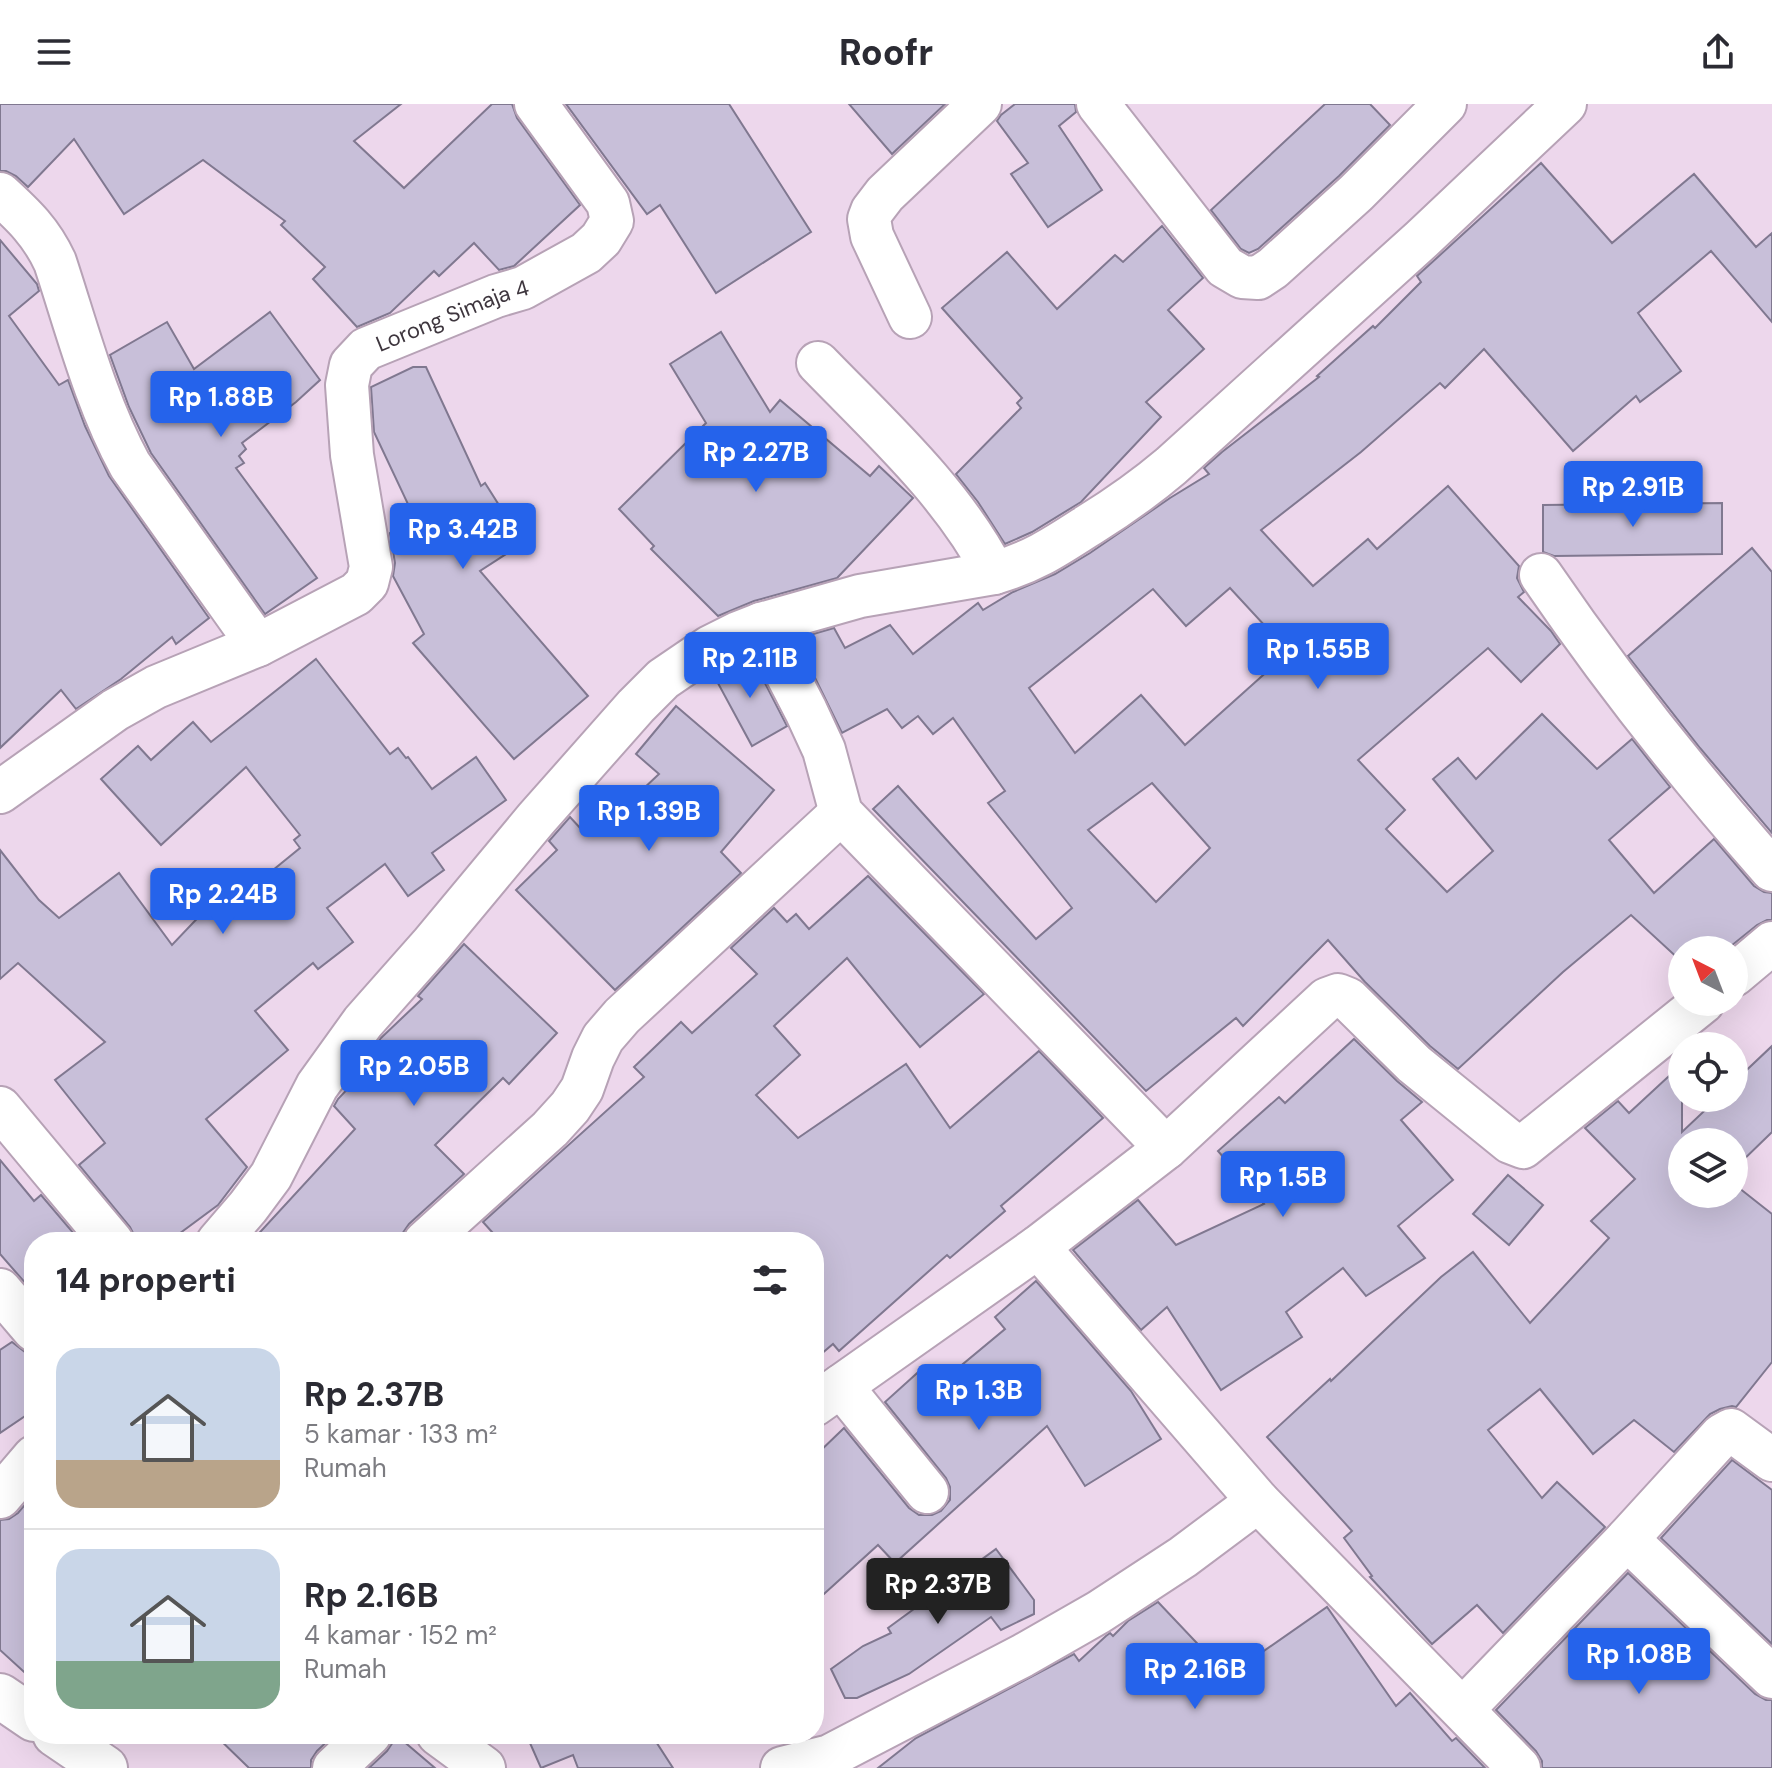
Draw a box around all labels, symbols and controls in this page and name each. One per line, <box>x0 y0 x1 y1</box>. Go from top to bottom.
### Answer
text: Roofr <box>839 29 933 76</box>
icon: menu <box>32 30 76 74</box>
icon: share <box>1696 30 1740 74</box>
street label: Lorong Simaja 4 <box>372 273 532 358</box>
pin: Rp 1.88B <box>138 371 304 439</box>
text: Rp 1.88B <box>168 380 274 414</box>
pin: Rp 2.27B <box>673 426 839 494</box>
text: Rp 2.27B <box>703 435 809 469</box>
pin: Rp 2.91B <box>1550 461 1716 529</box>
text: Rp 2.91B <box>1582 470 1684 504</box>
pin: Rp 3.42B <box>380 503 546 571</box>
text: Rp 3.42B <box>408 512 518 546</box>
pin: Rp 1.55B <box>1235 623 1401 691</box>
pin: Rp 2.11B <box>667 632 833 700</box>
text: Rp 1.55B <box>1266 632 1370 666</box>
text: Rp 2.11B <box>702 641 798 675</box>
pin: Rp 1.39B <box>566 785 732 853</box>
text: Rp 1.39B <box>597 794 701 828</box>
pin: Rp 2.24B <box>140 868 306 936</box>
text: Rp 2.24B <box>168 877 278 911</box>
north arrow <box>1668 936 1748 1016</box>
map controls <box>1668 936 1748 1208</box>
button: locate <box>1668 1032 1748 1112</box>
pin: Rp 2.05B <box>331 1040 497 1108</box>
text: Rp 2.05B <box>358 1049 470 1083</box>
button: layers <box>1668 1128 1748 1208</box>
pin: Rp 1.5B <box>1209 1151 1357 1219</box>
text: Rp 1.5B <box>1239 1160 1327 1194</box>
text: 14 properti <box>56 1258 236 1303</box>
icon: filters <box>748 1258 792 1302</box>
pin: Rp 1.3B <box>905 1364 1053 1432</box>
text: Rp 2.37B <box>304 1372 444 1417</box>
text: Rp 1.3B <box>935 1373 1023 1407</box>
icon: home <box>120 1380 216 1476</box>
text: 5 kamar · 133 m² <box>304 1417 497 1451</box>
text: Rumah <box>304 1451 387 1485</box>
pin: Rp 2.37B <box>855 1558 1021 1626</box>
text: Rp 2.37B <box>884 1567 992 1601</box>
text: Rp 2.16B <box>304 1573 438 1618</box>
icon: home <box>120 1581 216 1677</box>
text: 4 kamar · 152 m² <box>304 1618 497 1652</box>
pin: Rp 1.08B <box>1556 1628 1722 1696</box>
text: Rp 1.08B <box>1586 1637 1692 1671</box>
pin: Rp 2.16B <box>1112 1643 1278 1711</box>
text: Rumah <box>304 1652 387 1686</box>
text: Rp 2.16B <box>1144 1652 1246 1686</box>

